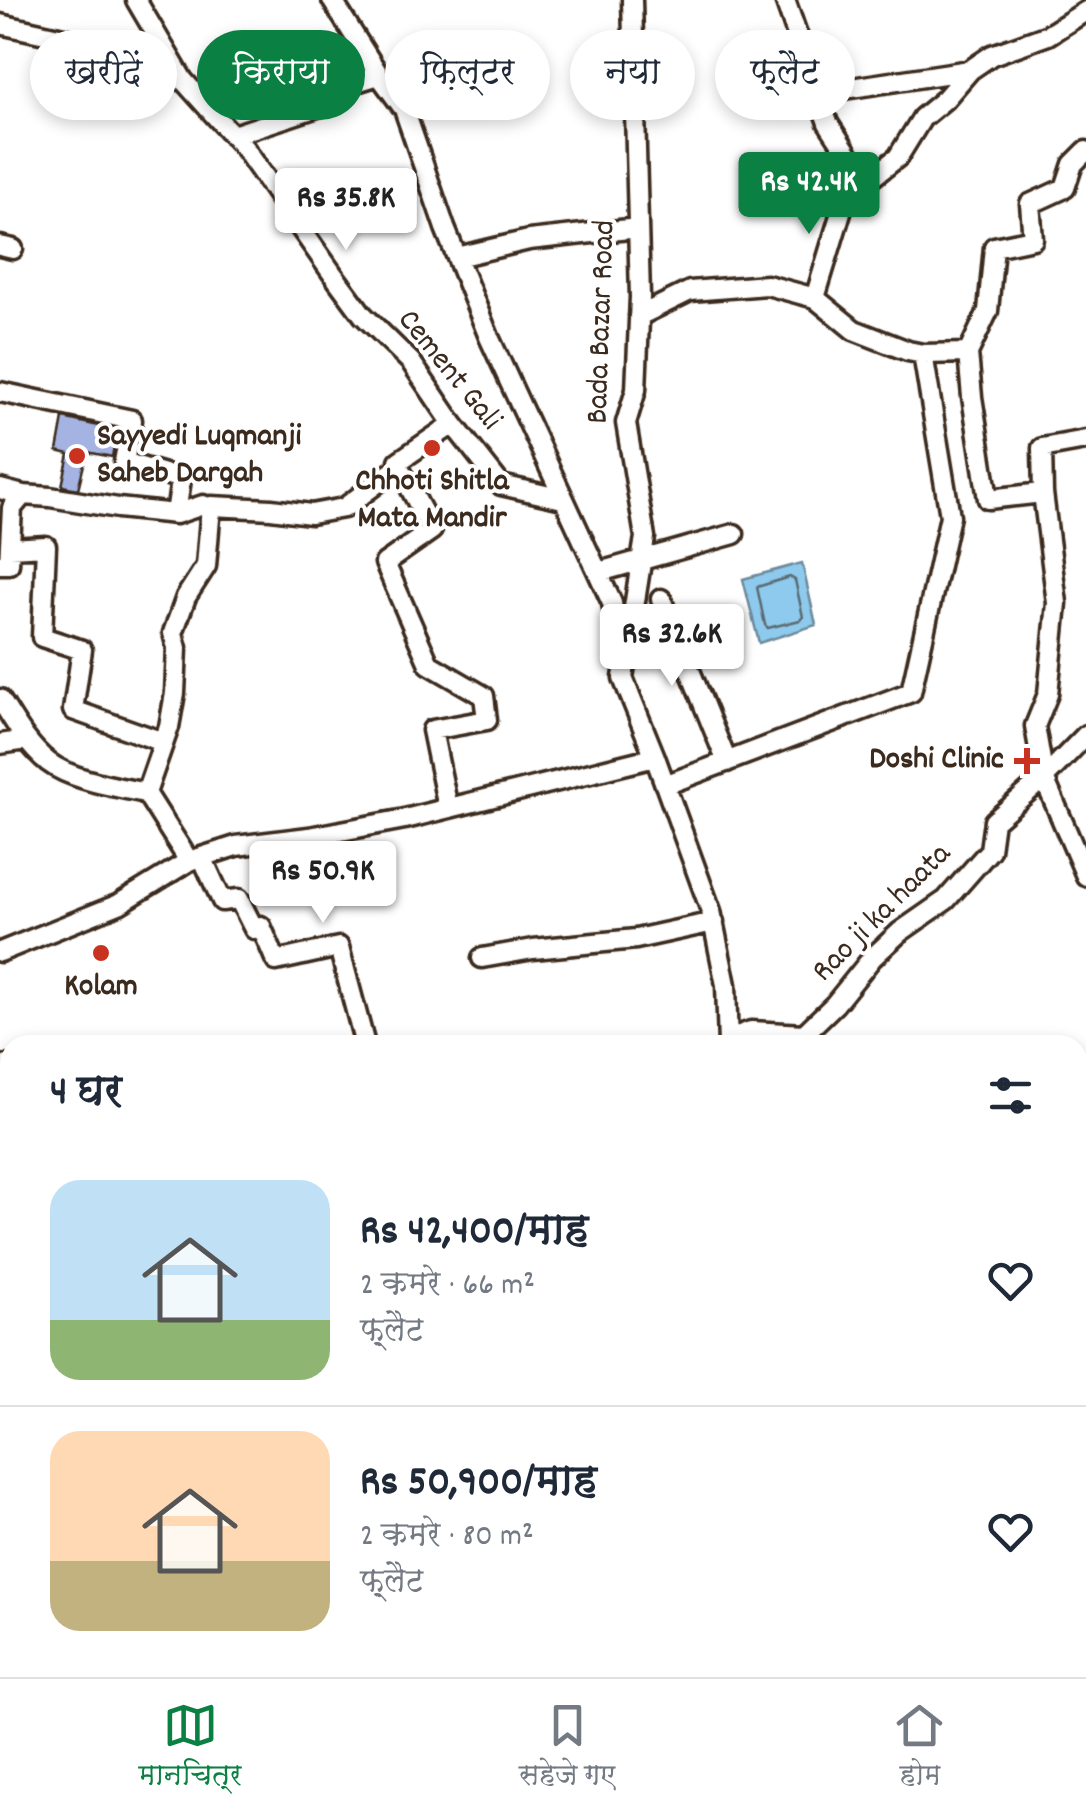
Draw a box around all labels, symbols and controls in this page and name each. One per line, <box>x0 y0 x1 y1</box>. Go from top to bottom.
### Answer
chip: खरीदें <box>30 30 177 120</box>
chip: किराया <box>197 30 365 120</box>
chip: फ़िल्टर <box>385 30 550 120</box>
chip: नया <box>570 30 695 120</box>
chip: फ़्लैट <box>715 30 855 120</box>
pin: Rs 42.4K <box>706 152 912 237</box>
text: Rs 42.4K <box>760 161 858 207</box>
pin: Rs 35.8K <box>243 168 449 253</box>
text: Rs 35.8K <box>297 177 395 223</box>
street label: Bada Bazar Road <box>576 219 630 425</box>
street label: Cement Gali <box>385 300 511 442</box>
place label: Sayyedi Luqmanji Saheb Dargah <box>97 415 302 498</box>
marker: Chhoti Shitla Mata Mandir <box>421 437 443 459</box>
marker: Sayyedi Luqmanji Saheb Dargah <box>66 445 88 467</box>
place label: Chhoti Shitla Mata Mandir <box>355 460 510 543</box>
pin: Rs 32.6K <box>569 604 775 689</box>
text: Rs 32.6K <box>622 613 722 659</box>
place label: Doshi Clinic <box>869 738 1004 784</box>
marker: Doshi Clinic <box>1014 748 1040 774</box>
street label: Rao ji ka haata <box>803 833 964 994</box>
pin: Rs 50.9K <box>220 841 426 926</box>
text: Rs 50.9K <box>271 850 375 896</box>
marker: Kolam <box>90 942 112 964</box>
place label: Kolam <box>64 965 138 1011</box>
text: 4 घर <box>50 1065 122 1125</box>
icon: filters <box>983 1068 1038 1123</box>
text: Rs 42,400/माह <box>360 1204 588 1264</box>
icon: home <box>130 1220 250 1340</box>
icon: heart <box>983 1253 1038 1308</box>
text: 2 कमरे · 66 m² <box>360 1264 535 1310</box>
text: फ़्लैट <box>360 1310 423 1356</box>
text: Rs 50,900/माह <box>360 1455 597 1515</box>
icon: home <box>130 1471 250 1591</box>
icon: heart <box>983 1504 1038 1559</box>
text: 2 कमरे · 80 m² <box>360 1515 534 1561</box>
text: फ़्लैट <box>360 1561 423 1607</box>
tab: मानचित्र <box>139 1698 242 1798</box>
tab: सहेजे गए <box>519 1698 615 1798</box>
tab: होम <box>892 1698 947 1798</box>

